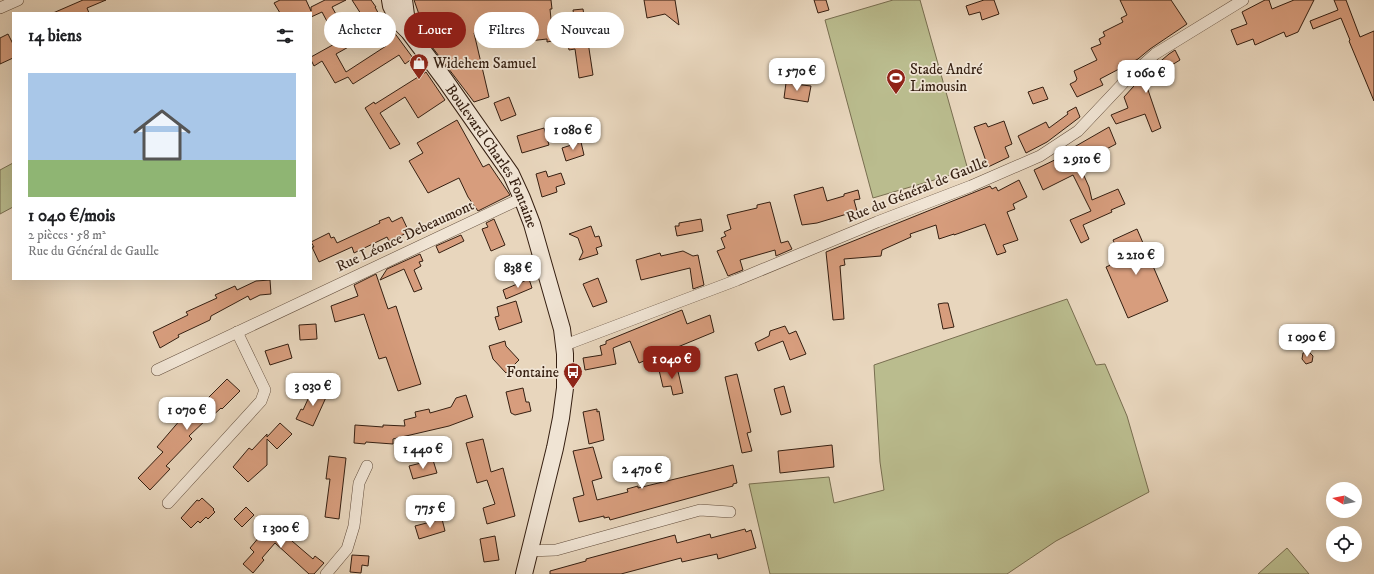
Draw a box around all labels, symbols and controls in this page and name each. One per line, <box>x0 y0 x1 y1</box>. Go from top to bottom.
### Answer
chip: Acheter <box>324 12 396 48</box>
chip: Louer <box>404 12 466 48</box>
chip: Filtres <box>474 12 539 48</box>
chip: Nouveau <box>547 12 624 48</box>
text: 14 biens <box>28 25 82 47</box>
icon: filters <box>274 25 296 47</box>
shop icon: Widehem Samuel <box>408 52 430 80</box>
place label: Widehem Samuel <box>432 54 537 73</box>
pin: 1 570 € <box>760 58 834 92</box>
place label: Stade André Limousin <box>910 60 983 96</box>
pin: 1 060 € <box>1109 60 1183 94</box>
text: 1 570 € <box>778 63 816 79</box>
text: 1 060 € <box>1127 65 1165 81</box>
sports icon: Stade André Limousin <box>885 67 907 95</box>
street label: Boulevard Charles Fontaine <box>441 80 542 230</box>
icon: home <box>126 99 198 171</box>
pin: 1 080 € <box>536 117 610 151</box>
text: 1 080 € <box>554 122 592 138</box>
pin: 2 910 € <box>1045 146 1119 180</box>
text: 2 910 € <box>1063 151 1101 167</box>
street label: Rue du Général de Gaulle <box>843 153 991 227</box>
street label: Rue Léonce Debeaumont <box>333 196 477 276</box>
text: 1 040 €/mois <box>28 205 115 227</box>
text: 2 pièces · 58 m² <box>28 227 106 243</box>
pin: 2 210 € <box>1099 242 1173 276</box>
text: Rue du Général de Gaulle <box>28 243 159 259</box>
text: 2 210 € <box>1117 247 1155 263</box>
pin: 838 € <box>490 255 546 289</box>
text: 838 € <box>504 260 532 276</box>
pin: 1 090 € <box>1270 324 1344 358</box>
text: 1 090 € <box>1288 329 1326 345</box>
pin: 1 040 € <box>635 346 709 380</box>
text: 1 040 € <box>652 351 692 367</box>
bus stop icon: Fontaine <box>562 361 584 389</box>
place label: Fontaine <box>506 363 559 382</box>
pin: 3 030 € <box>276 373 350 407</box>
text: 3 030 € <box>295 378 331 394</box>
pin: 1 070 € <box>150 397 224 431</box>
text: 1 070 € <box>168 402 206 418</box>
pin: 1 440 € <box>386 436 460 470</box>
text: 1 440 € <box>403 441 443 457</box>
pin: 2 470 € <box>605 456 679 490</box>
text: 2 470 € <box>622 461 662 477</box>
north arrow <box>1326 482 1362 518</box>
map controls <box>1326 482 1362 562</box>
pin: 775 € <box>402 495 458 529</box>
text: 775 € <box>415 500 445 516</box>
pin: 1 300 € <box>244 515 318 549</box>
text: 1 300 € <box>263 520 299 536</box>
button: locate <box>1326 526 1362 562</box>

